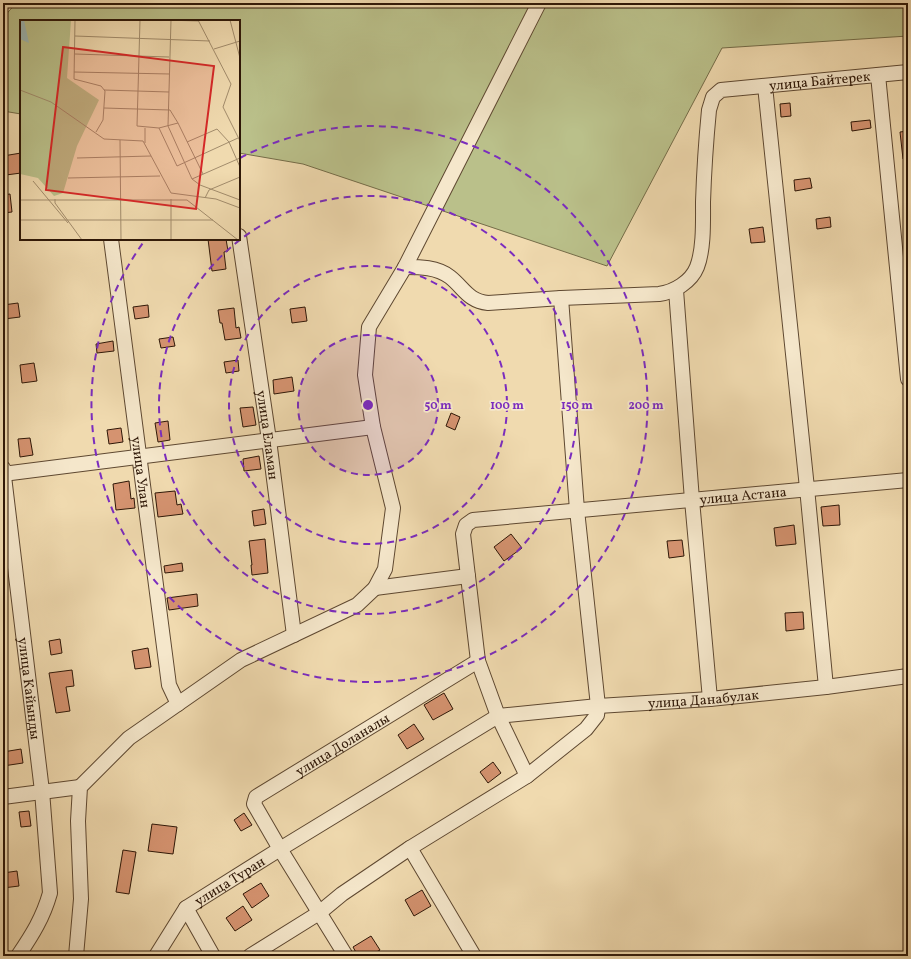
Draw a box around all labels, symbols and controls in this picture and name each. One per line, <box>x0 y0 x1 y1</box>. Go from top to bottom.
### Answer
inset map <box>20 20 240 240</box>
street label: улица Байтерек <box>768 68 872 96</box>
street label: улица Еламан <box>251 389 282 481</box>
centre of rings <box>361 398 375 412</box>
text: 50 m <box>424 398 452 414</box>
text: 100 m <box>490 398 524 414</box>
text: 150 m <box>561 398 593 414</box>
text: 200 m <box>628 398 664 414</box>
street label: улица Улан <box>126 435 154 510</box>
street label: улица Астана <box>699 483 788 510</box>
street label: улица Кайынды <box>13 636 44 741</box>
street label: улица Данабулак <box>647 686 760 714</box>
street label: улица Доланалы <box>292 709 394 782</box>
street label: улица Туран <box>191 852 270 911</box>

